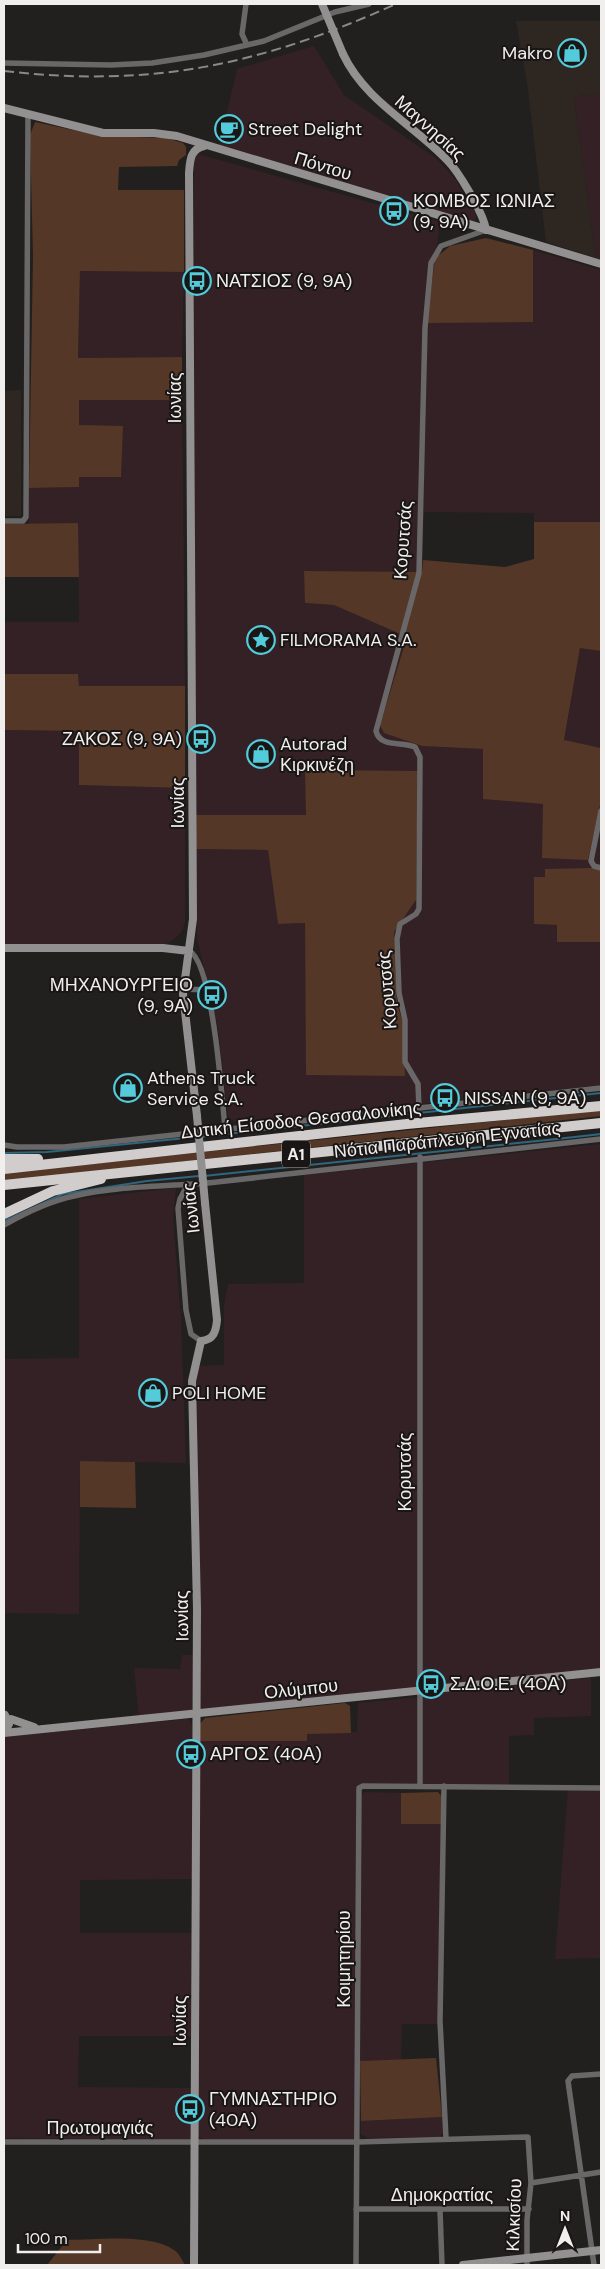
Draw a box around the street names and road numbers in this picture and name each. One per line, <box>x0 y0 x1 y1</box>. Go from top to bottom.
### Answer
street label: Μαγνησίας <box>389 90 471 166</box>
street label: Πόντου <box>291 146 355 186</box>
street label: Ιωνίας <box>163 372 187 424</box>
street label: Κορυτσάς <box>388 499 418 580</box>
street label: Ιωνίας <box>166 777 190 829</box>
street label: Κορυτσάς <box>372 949 402 1030</box>
street label: Δυτική Είσοδος Θεσσαλονίκης <box>180 1095 423 1145</box>
street label: Νότια Παράπλευρη Εγνατίας <box>333 1116 562 1164</box>
road number: Α1 <box>282 1140 310 1168</box>
street label: Ιωνίας <box>176 1181 206 1235</box>
street label: Κορυτσάς <box>393 1432 417 1511</box>
street label: Ιωνίας <box>170 1590 194 1642</box>
street label: Ολύμπου <box>263 1673 339 1705</box>
street label: Κοιμητηρίου <box>332 1910 356 2008</box>
street label: Ιωνίας <box>168 1995 192 2047</box>
street label: Πρωτομαγιάς <box>47 2116 154 2140</box>
street label: Κιλκισίου <box>501 2178 527 2252</box>
street label: Δημοκρατίας <box>391 2183 493 2207</box>

